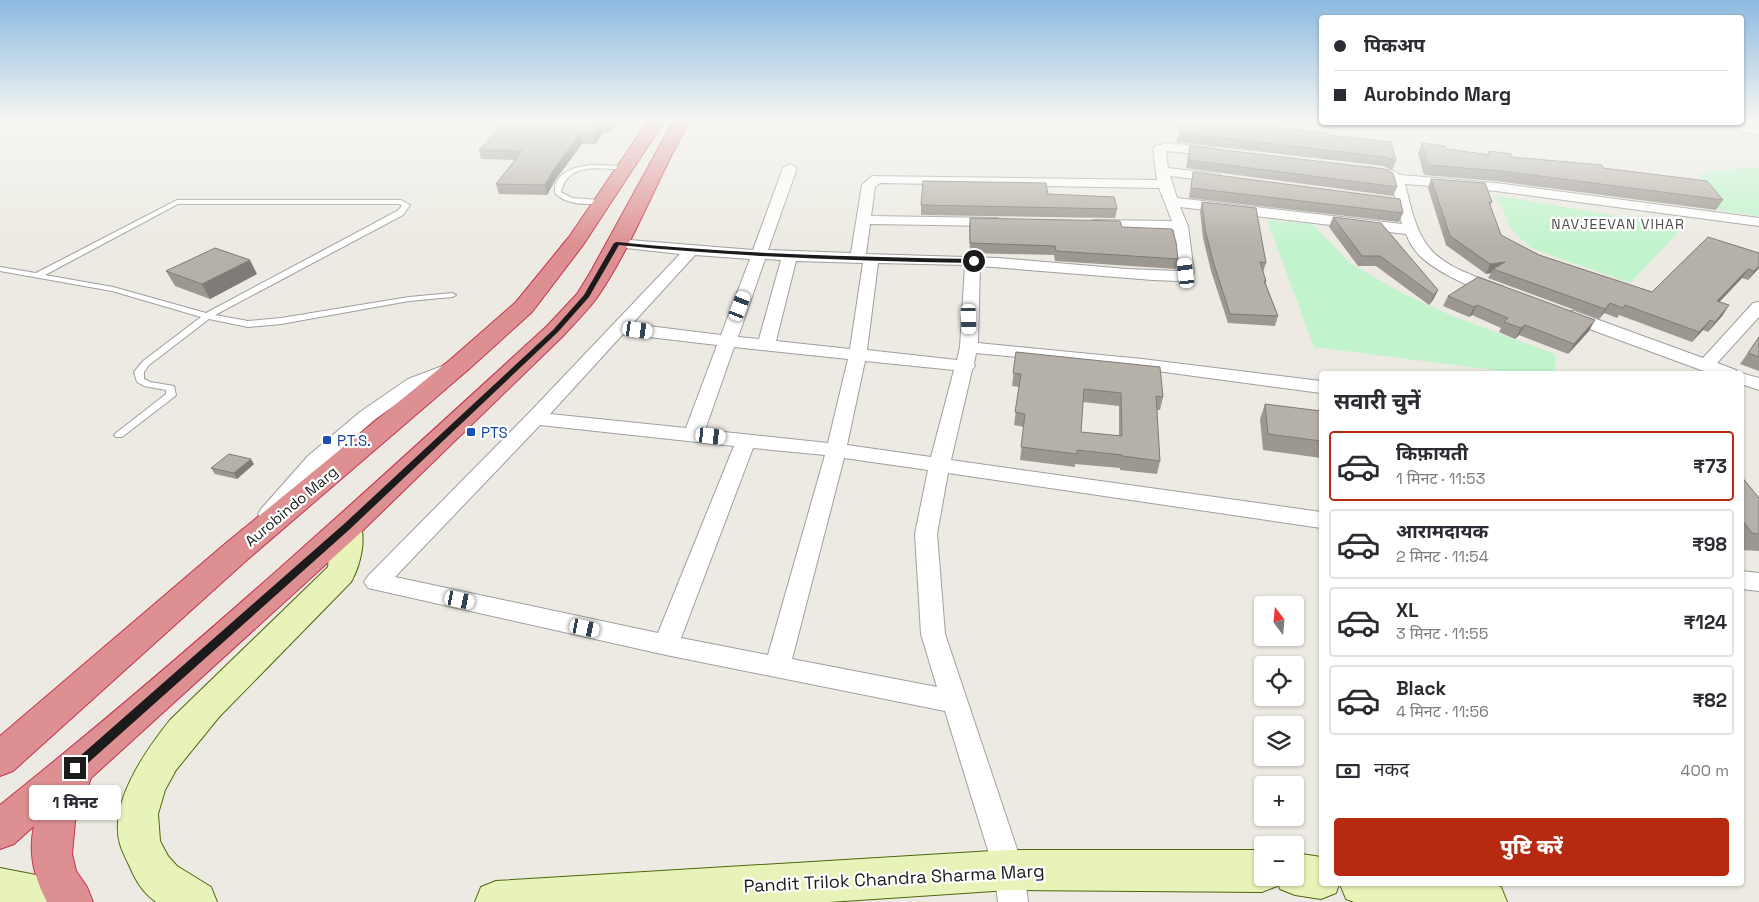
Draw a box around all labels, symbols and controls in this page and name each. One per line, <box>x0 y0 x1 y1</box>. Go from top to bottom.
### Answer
text: पिकअप <box>1364 33 1425 58</box>
text: Aurobindo Marg <box>1364 82 1511 107</box>
district label: NAVJEEVAN VIHAR <box>1551 215 1685 233</box>
route start <box>963 250 985 272</box>
car <box>1176 257 1195 289</box>
car <box>727 289 752 323</box>
car <box>960 304 977 334</box>
car <box>622 320 653 340</box>
text: सवारी चुनें <box>1334 387 1421 415</box>
place label: PTS <box>481 423 508 442</box>
marker: PTS <box>465 426 477 438</box>
car <box>695 427 726 445</box>
place label: P.T.S. <box>337 431 371 450</box>
marker: P.T.S. <box>321 434 333 446</box>
text: किफ़ायती <box>1396 441 1468 466</box>
icon: car <box>1336 444 1381 489</box>
text: ₹73 <box>1693 454 1727 479</box>
street label: Aurobindo Marg <box>241 462 341 550</box>
text: 1 मिनट · 11:53 <box>1396 468 1485 489</box>
text: आरामदायक <box>1396 519 1488 544</box>
icon: car <box>1336 522 1381 567</box>
text: ₹98 <box>1692 532 1727 557</box>
text: 2 मिनट · 11:54 <box>1396 546 1489 567</box>
car <box>443 590 476 610</box>
north arrow <box>1254 596 1304 646</box>
map controls <box>1254 596 1304 886</box>
text: XL <box>1396 598 1419 623</box>
icon: car <box>1336 600 1381 645</box>
text: ₹124 <box>1684 610 1727 635</box>
car <box>568 618 601 638</box>
text: 3 मिनट · 11:55 <box>1396 623 1488 644</box>
button: locate <box>1254 656 1304 706</box>
text: Black <box>1396 676 1446 701</box>
icon: car <box>1336 678 1381 723</box>
text: ₹82 <box>1692 688 1727 713</box>
text: 4 मिनट · 11:56 <box>1396 701 1489 722</box>
button: layers <box>1254 716 1304 766</box>
route end <box>64 757 86 779</box>
icon: cash <box>1334 757 1362 785</box>
text: नकद <box>1374 757 1409 782</box>
text: 400 m <box>1681 760 1729 781</box>
button: + <box>1254 776 1304 826</box>
callout: 1 मिनट <box>29 786 121 820</box>
text: 1 मिनट <box>52 792 98 813</box>
button: पुष्टि करें <box>1334 818 1729 876</box>
button: − <box>1254 836 1304 886</box>
street label: Pandit Trilok Chandra Sharma Marg <box>743 859 1045 897</box>

